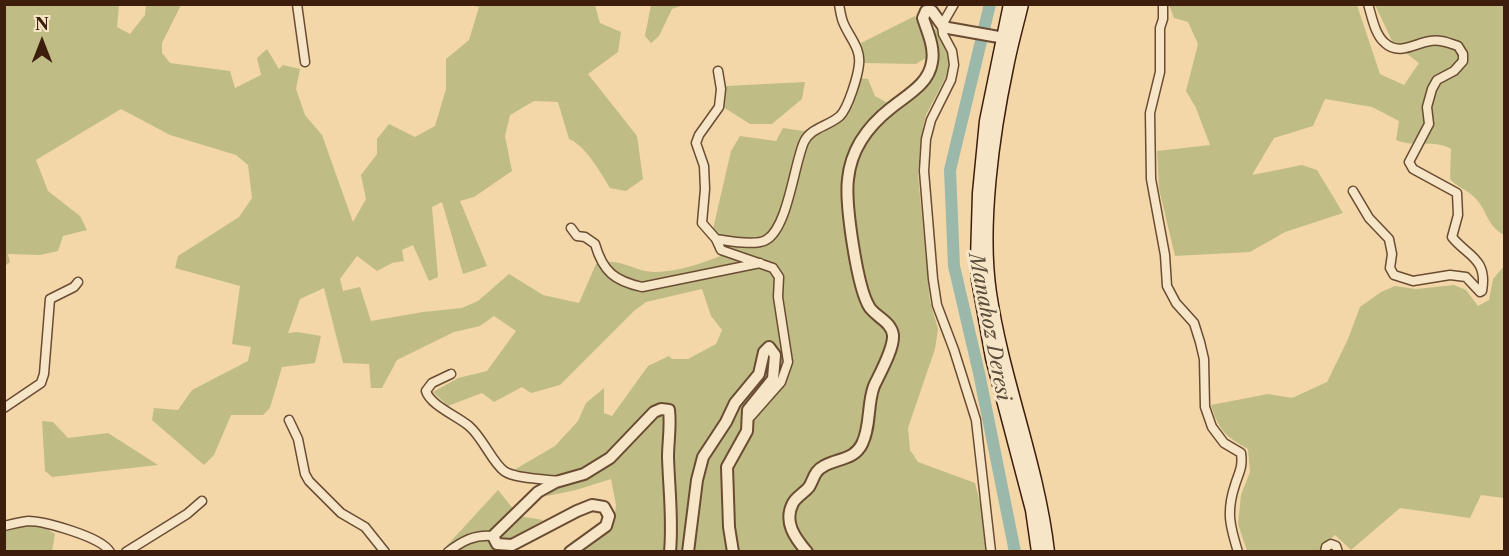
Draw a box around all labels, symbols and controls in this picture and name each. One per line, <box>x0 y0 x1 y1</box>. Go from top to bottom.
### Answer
north arrow <box>12 12 72 72</box>
text: N <box>35 14 49 34</box>
water label: Manahoz Deresi <box>963 251 1015 403</box>

